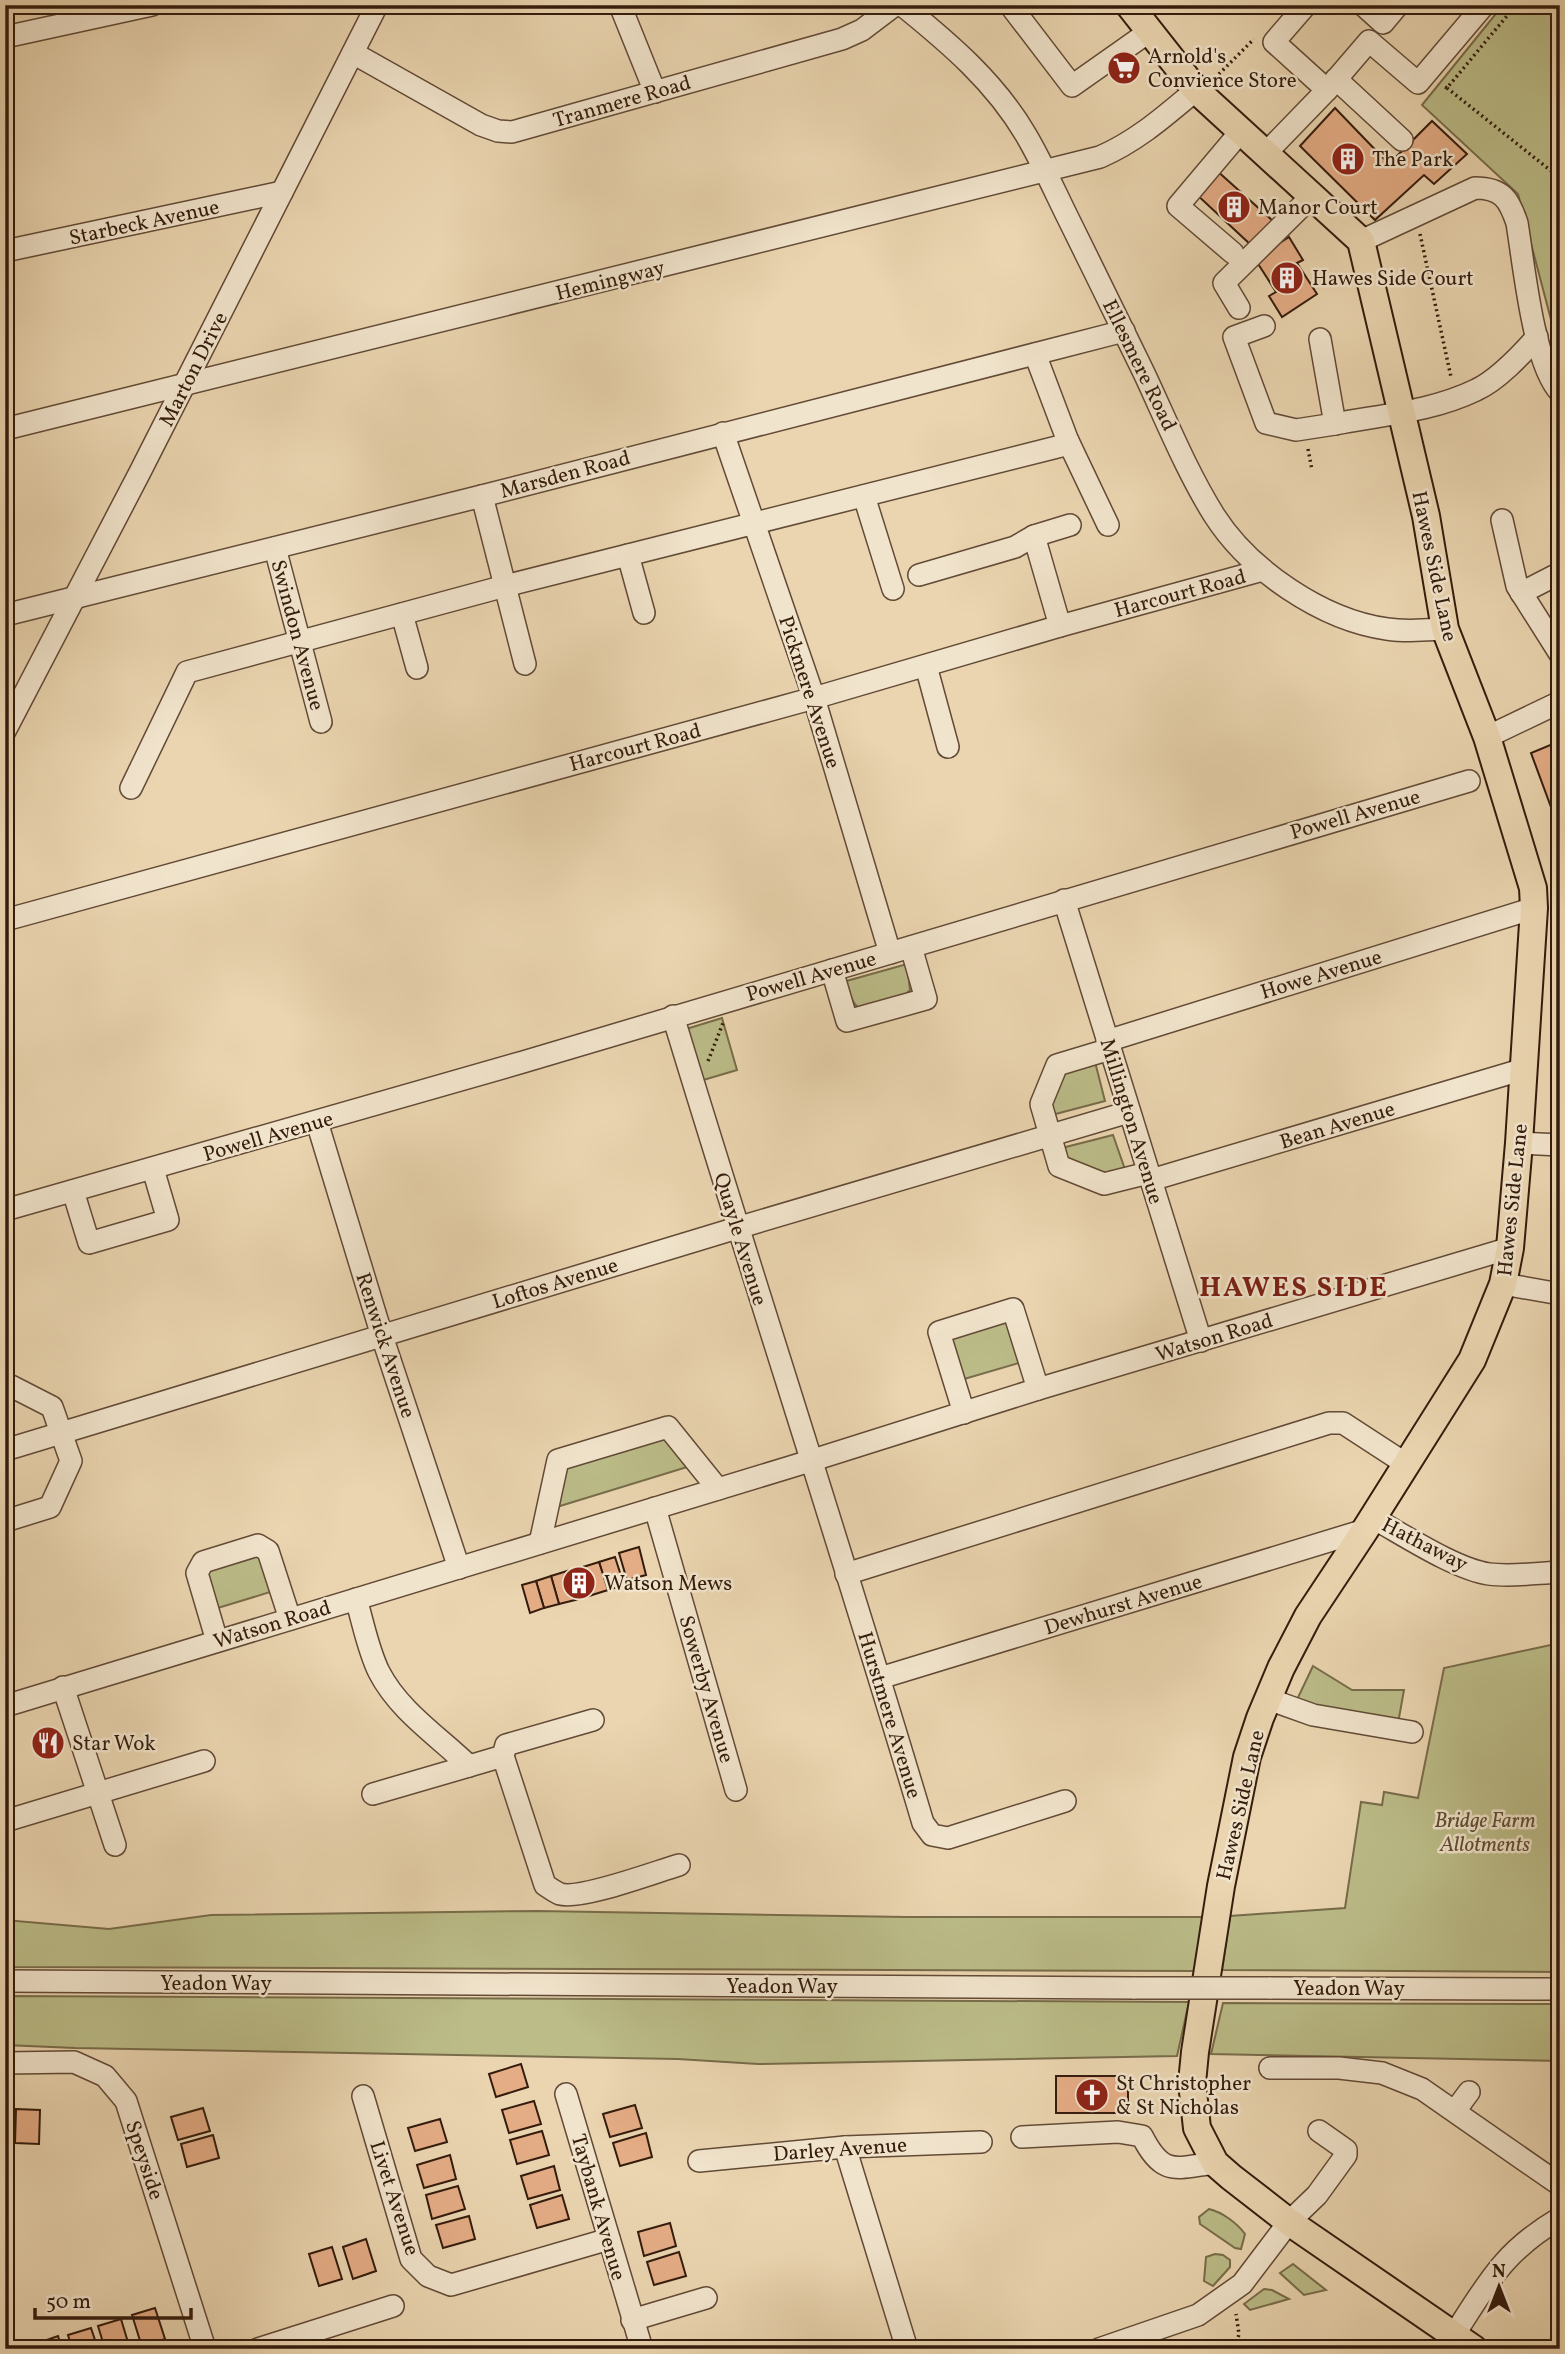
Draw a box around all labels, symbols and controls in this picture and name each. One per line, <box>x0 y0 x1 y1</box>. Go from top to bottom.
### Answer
place label: Arnold's Convience Store <box>1148 43 1297 96</box>
supermarket icon: Arnold's Convience Store <box>1105 49 1143 87</box>
street label: Tranmere Road <box>550 69 695 136</box>
building icon: The Park <box>1329 140 1367 178</box>
place label: The Park <box>1372 146 1454 175</box>
building icon: Manor Court <box>1215 188 1253 226</box>
street label: Starbeck Avenue <box>67 193 222 254</box>
place label: Manor Court <box>1258 194 1378 223</box>
street label: Hemingway <box>553 254 669 309</box>
building icon: Hawes Side Court <box>1268 259 1306 297</box>
place label: Hawes Side Court <box>1312 265 1474 294</box>
street label: Ellesmere Road <box>1094 295 1183 436</box>
street label: Marton Drive <box>153 307 236 432</box>
street label: Marsden Road <box>497 444 634 507</box>
street label: Hawes Side Lane <box>1403 488 1464 644</box>
street label: Swindon Avenue <box>262 557 331 714</box>
street label: Harcourt Road <box>1111 563 1249 626</box>
street label: Pickmere Avenue <box>770 612 847 773</box>
street label: Harcourt Road <box>566 717 704 780</box>
street label: Powell Avenue <box>1287 783 1424 848</box>
street label: Howe Avenue <box>1257 943 1386 1008</box>
street label: Powell Avenue <box>743 945 880 1010</box>
street label: Millington Avenue <box>1092 1035 1170 1208</box>
street label: Bean Avenue <box>1276 1095 1399 1158</box>
street label: Powell Avenue <box>200 1105 337 1170</box>
street label: Hawes Side Lane <box>1491 1122 1536 1278</box>
street label: Quayle Avenue <box>706 1169 774 1309</box>
street label: Loftos Avenue <box>489 1252 622 1317</box>
street label: Renwick Avenue <box>347 1269 422 1422</box>
district label: HAWES SIDE <box>1199 1269 1389 1308</box>
street label: Watson Road <box>1152 1307 1277 1370</box>
street label: Hathaway <box>1376 1511 1473 1580</box>
building icon: Watson Mews <box>560 1564 598 1602</box>
street label: Dewhurst Avenue <box>1041 1568 1206 1643</box>
place label: Watson Mews <box>604 1570 732 1599</box>
street label: Watson Road <box>210 1594 335 1657</box>
street label: Sowerby Avenue <box>671 1612 740 1767</box>
street label: Hurstmere Avenue <box>849 1628 928 1802</box>
restaurant icon: Star Wok <box>29 1724 67 1762</box>
street label: Hawes Side Lane <box>1210 1727 1273 1883</box>
place label: Star Wok <box>72 1730 156 1759</box>
park label: Bridge Farm Allotments <box>1434 1807 1536 1860</box>
street label: Yeadon Way <box>160 1970 272 1999</box>
street label: Yeadon Way <box>726 1973 838 2002</box>
street label: Yeadon Way <box>1293 1975 1405 2004</box>
place label: St Christopher & St Nicholas <box>1116 2070 1251 2123</box>
church icon: St Christopher & St Nicholas <box>1073 2076 1111 2114</box>
street label: Speyside <box>117 2117 170 2204</box>
street label: Taybank Avenue <box>563 2131 632 2284</box>
street label: Darley Avenue <box>772 2131 908 2170</box>
street label: Livet Avenue <box>361 2137 426 2260</box>
north arrow <box>1464 2252 1534 2322</box>
text: N <box>1492 2259 1506 2285</box>
scale bar <box>35 2277 191 2321</box>
text: 50 m <box>46 2288 91 2317</box>

